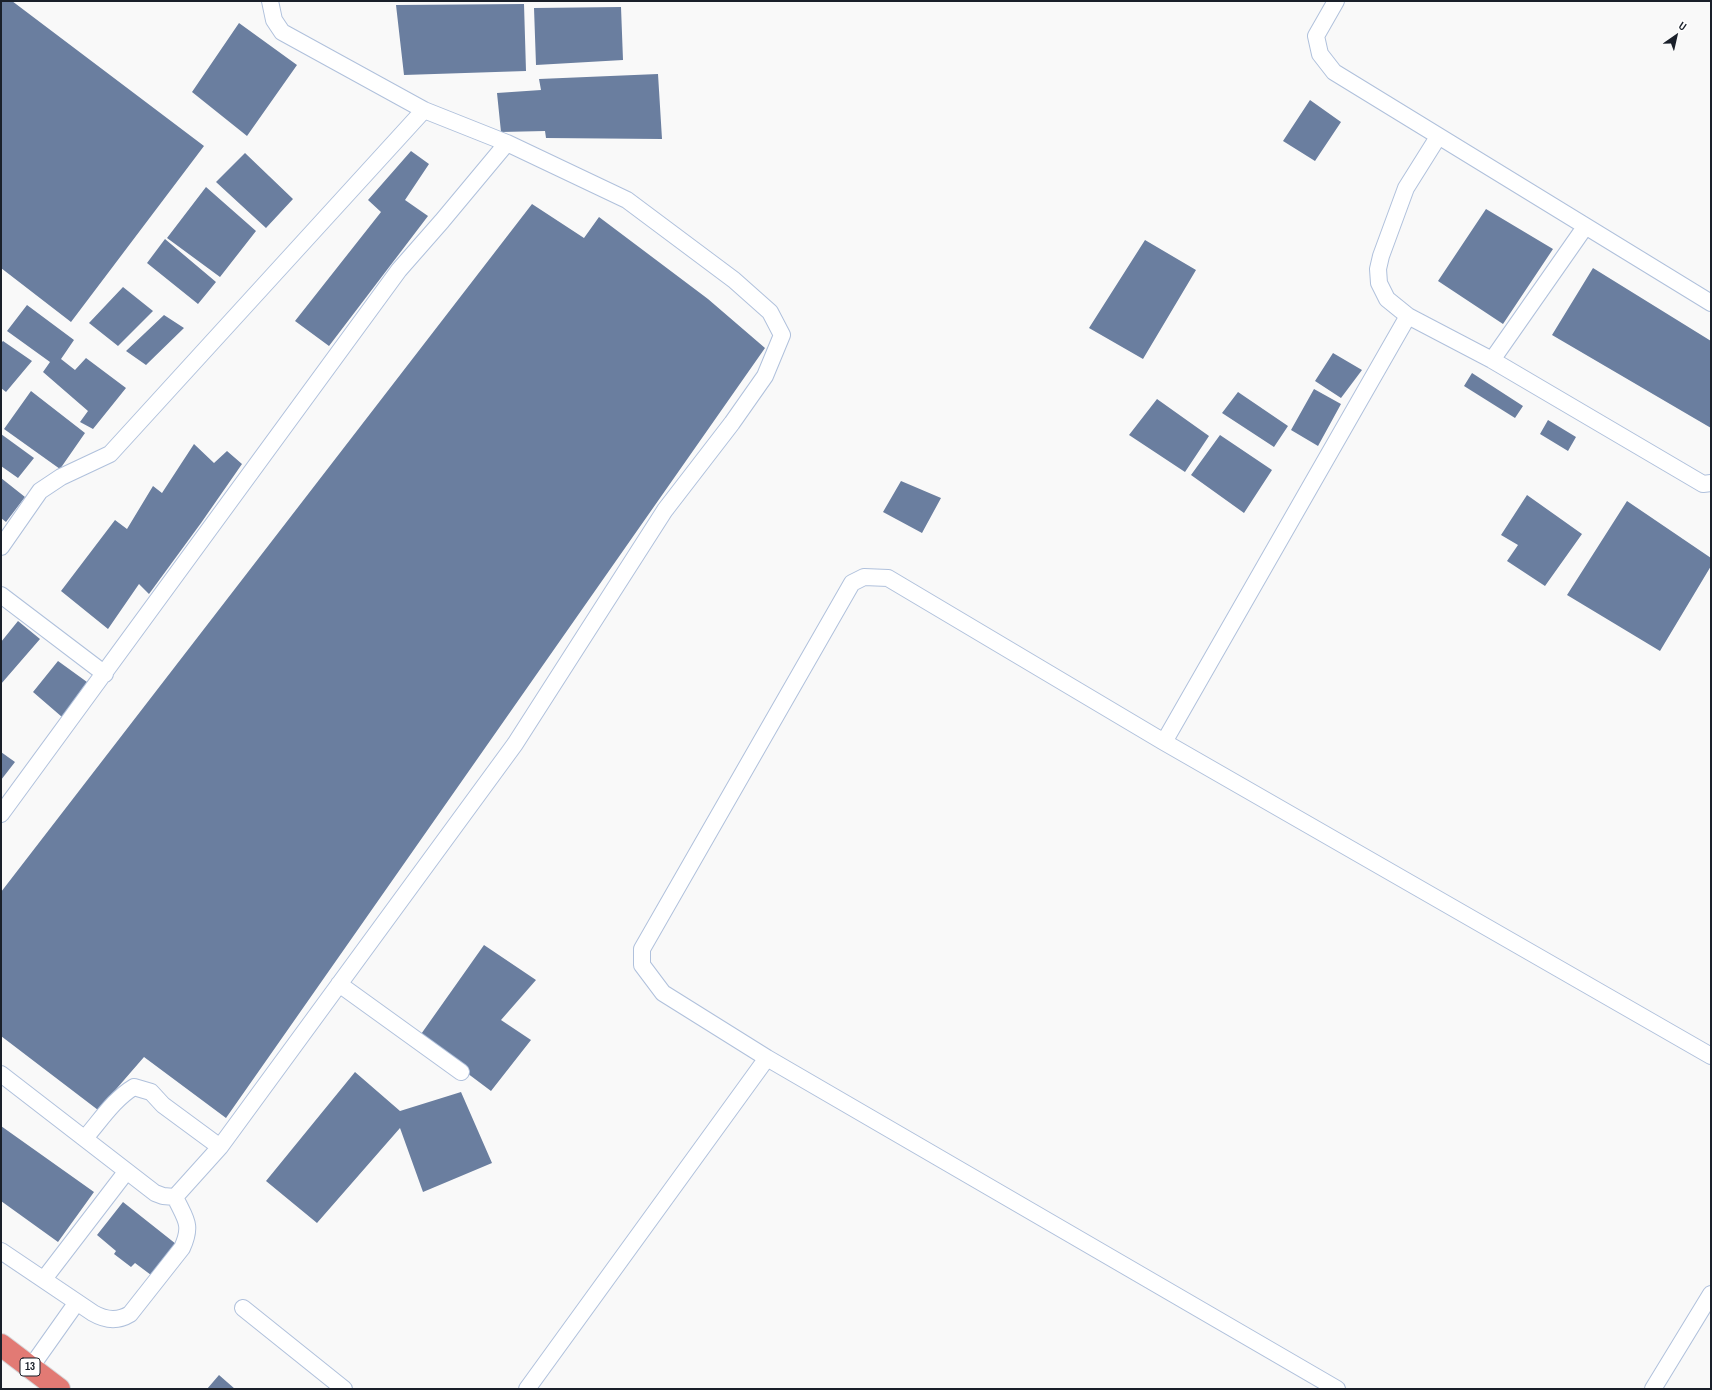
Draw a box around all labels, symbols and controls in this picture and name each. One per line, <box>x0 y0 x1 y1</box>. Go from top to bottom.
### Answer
north arrow <box>1656 16 1696 56</box>
text: U <box>1676 18 1689 34</box>
road number: 13 <box>20 1358 40 1376</box>

